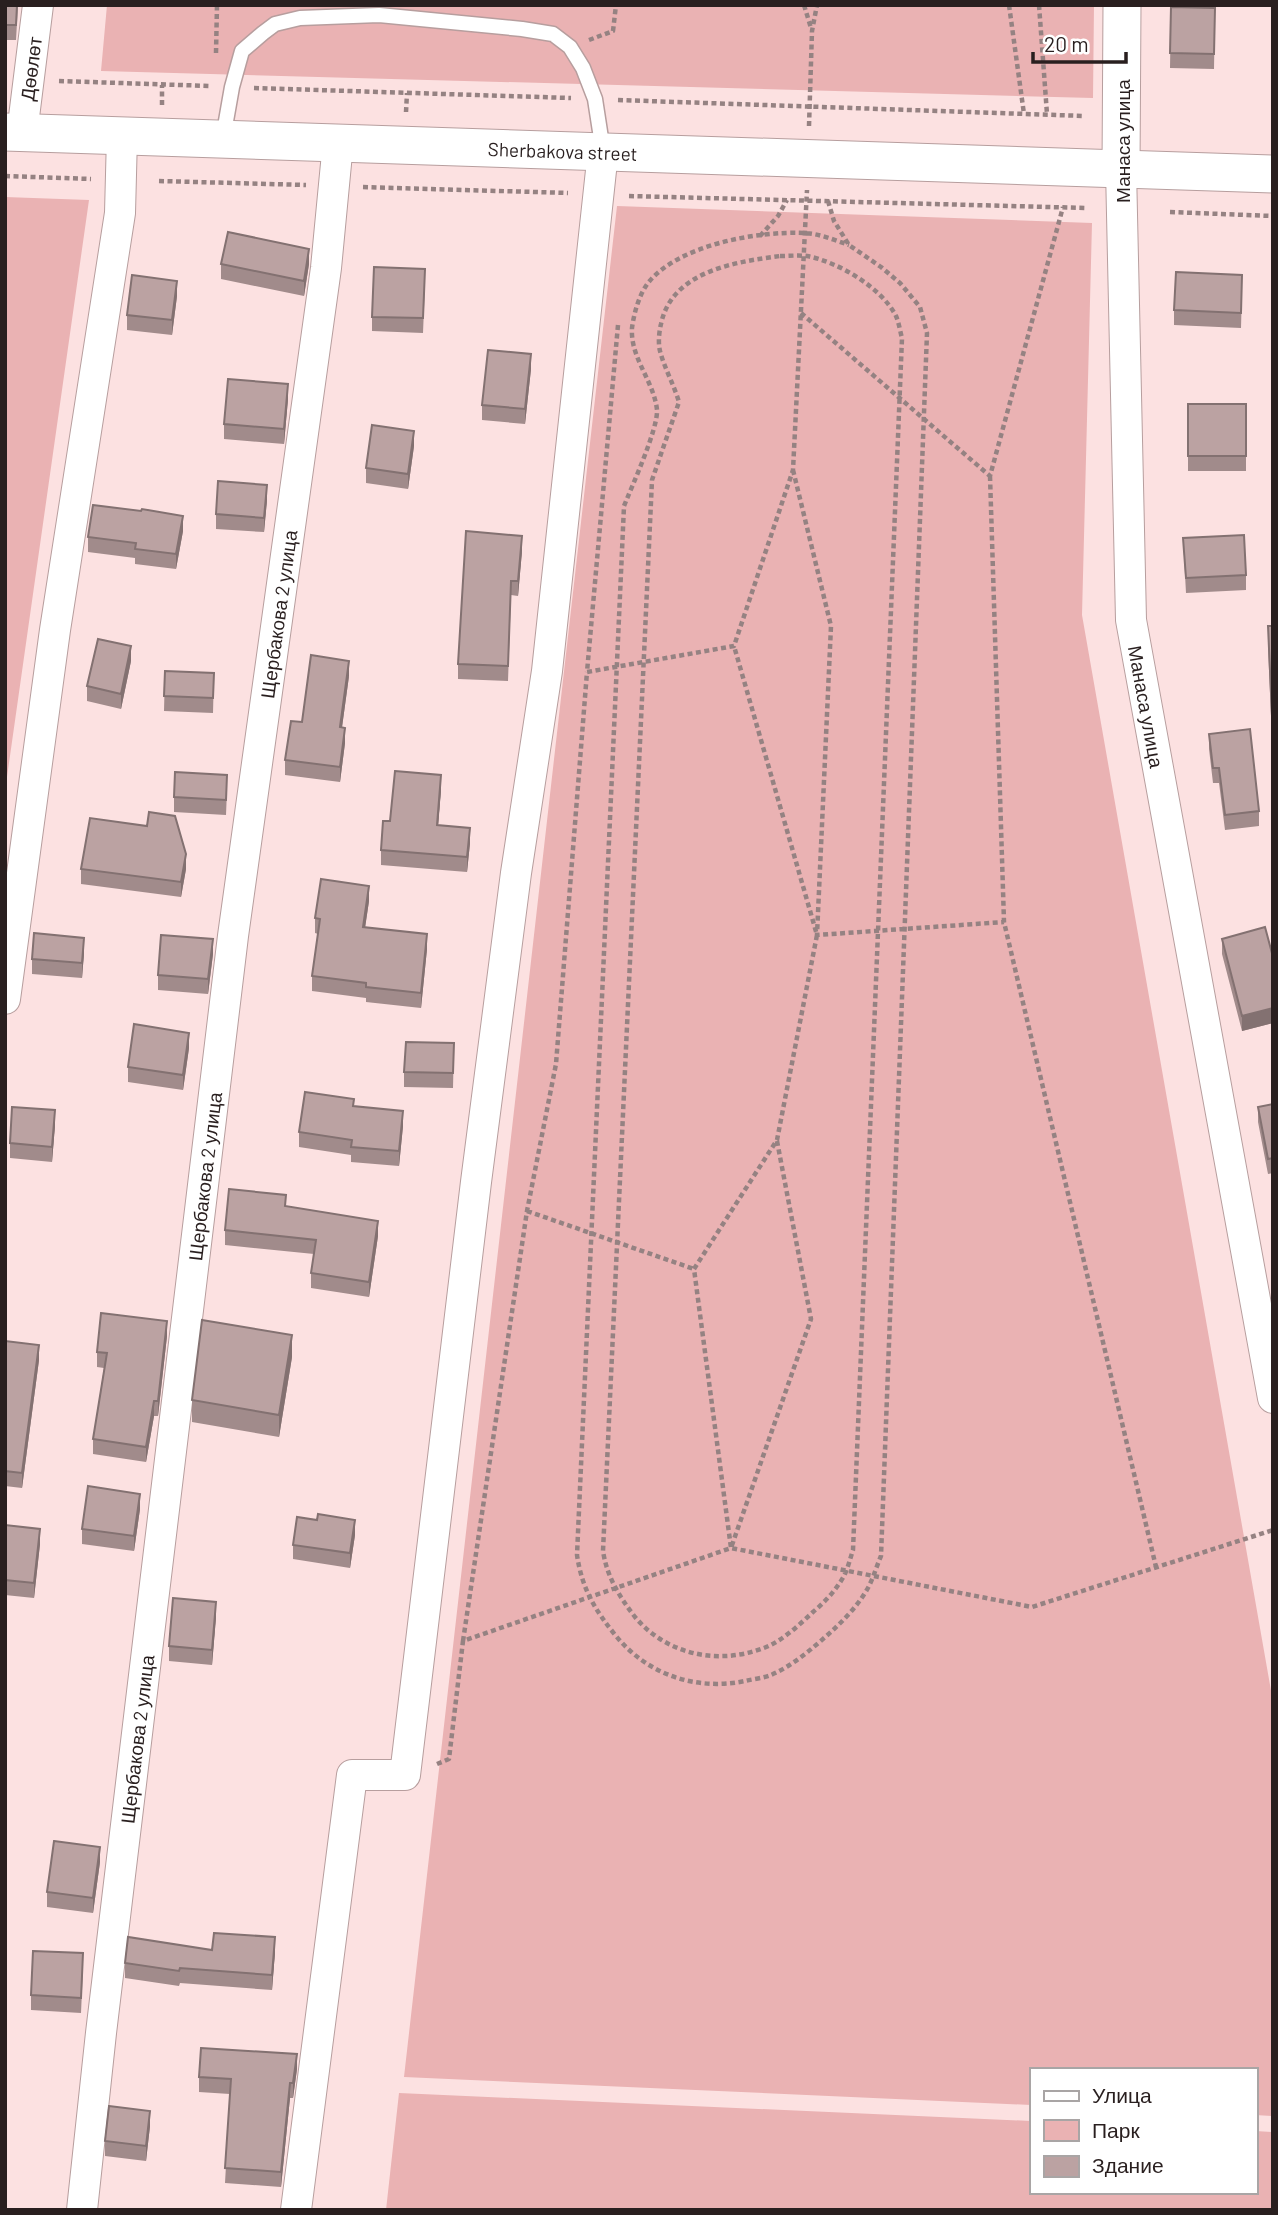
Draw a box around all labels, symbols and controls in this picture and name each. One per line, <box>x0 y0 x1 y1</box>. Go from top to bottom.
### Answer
scale bar <box>1033 21 1126 65</box>
text: 20 m <box>1044 31 1089 56</box>
street label: Дөөлөт <box>15 35 46 102</box>
street label: Манаса улица <box>1111 79 1134 203</box>
street label: Sherbakova street <box>487 136 638 164</box>
street label: Щербакова 2 улица <box>255 528 301 700</box>
street label: Манаса улица <box>1124 643 1169 770</box>
street label: Щербакова 2 улица <box>183 1090 226 1262</box>
street label: Щербакова 2 улица <box>115 1653 158 1825</box>
legend <box>1030 2068 1257 2194</box>
text: Улица <box>1092 2082 1152 2107</box>
text: Парк <box>1092 2117 1140 2142</box>
text: Здание <box>1092 2152 1164 2177</box>

